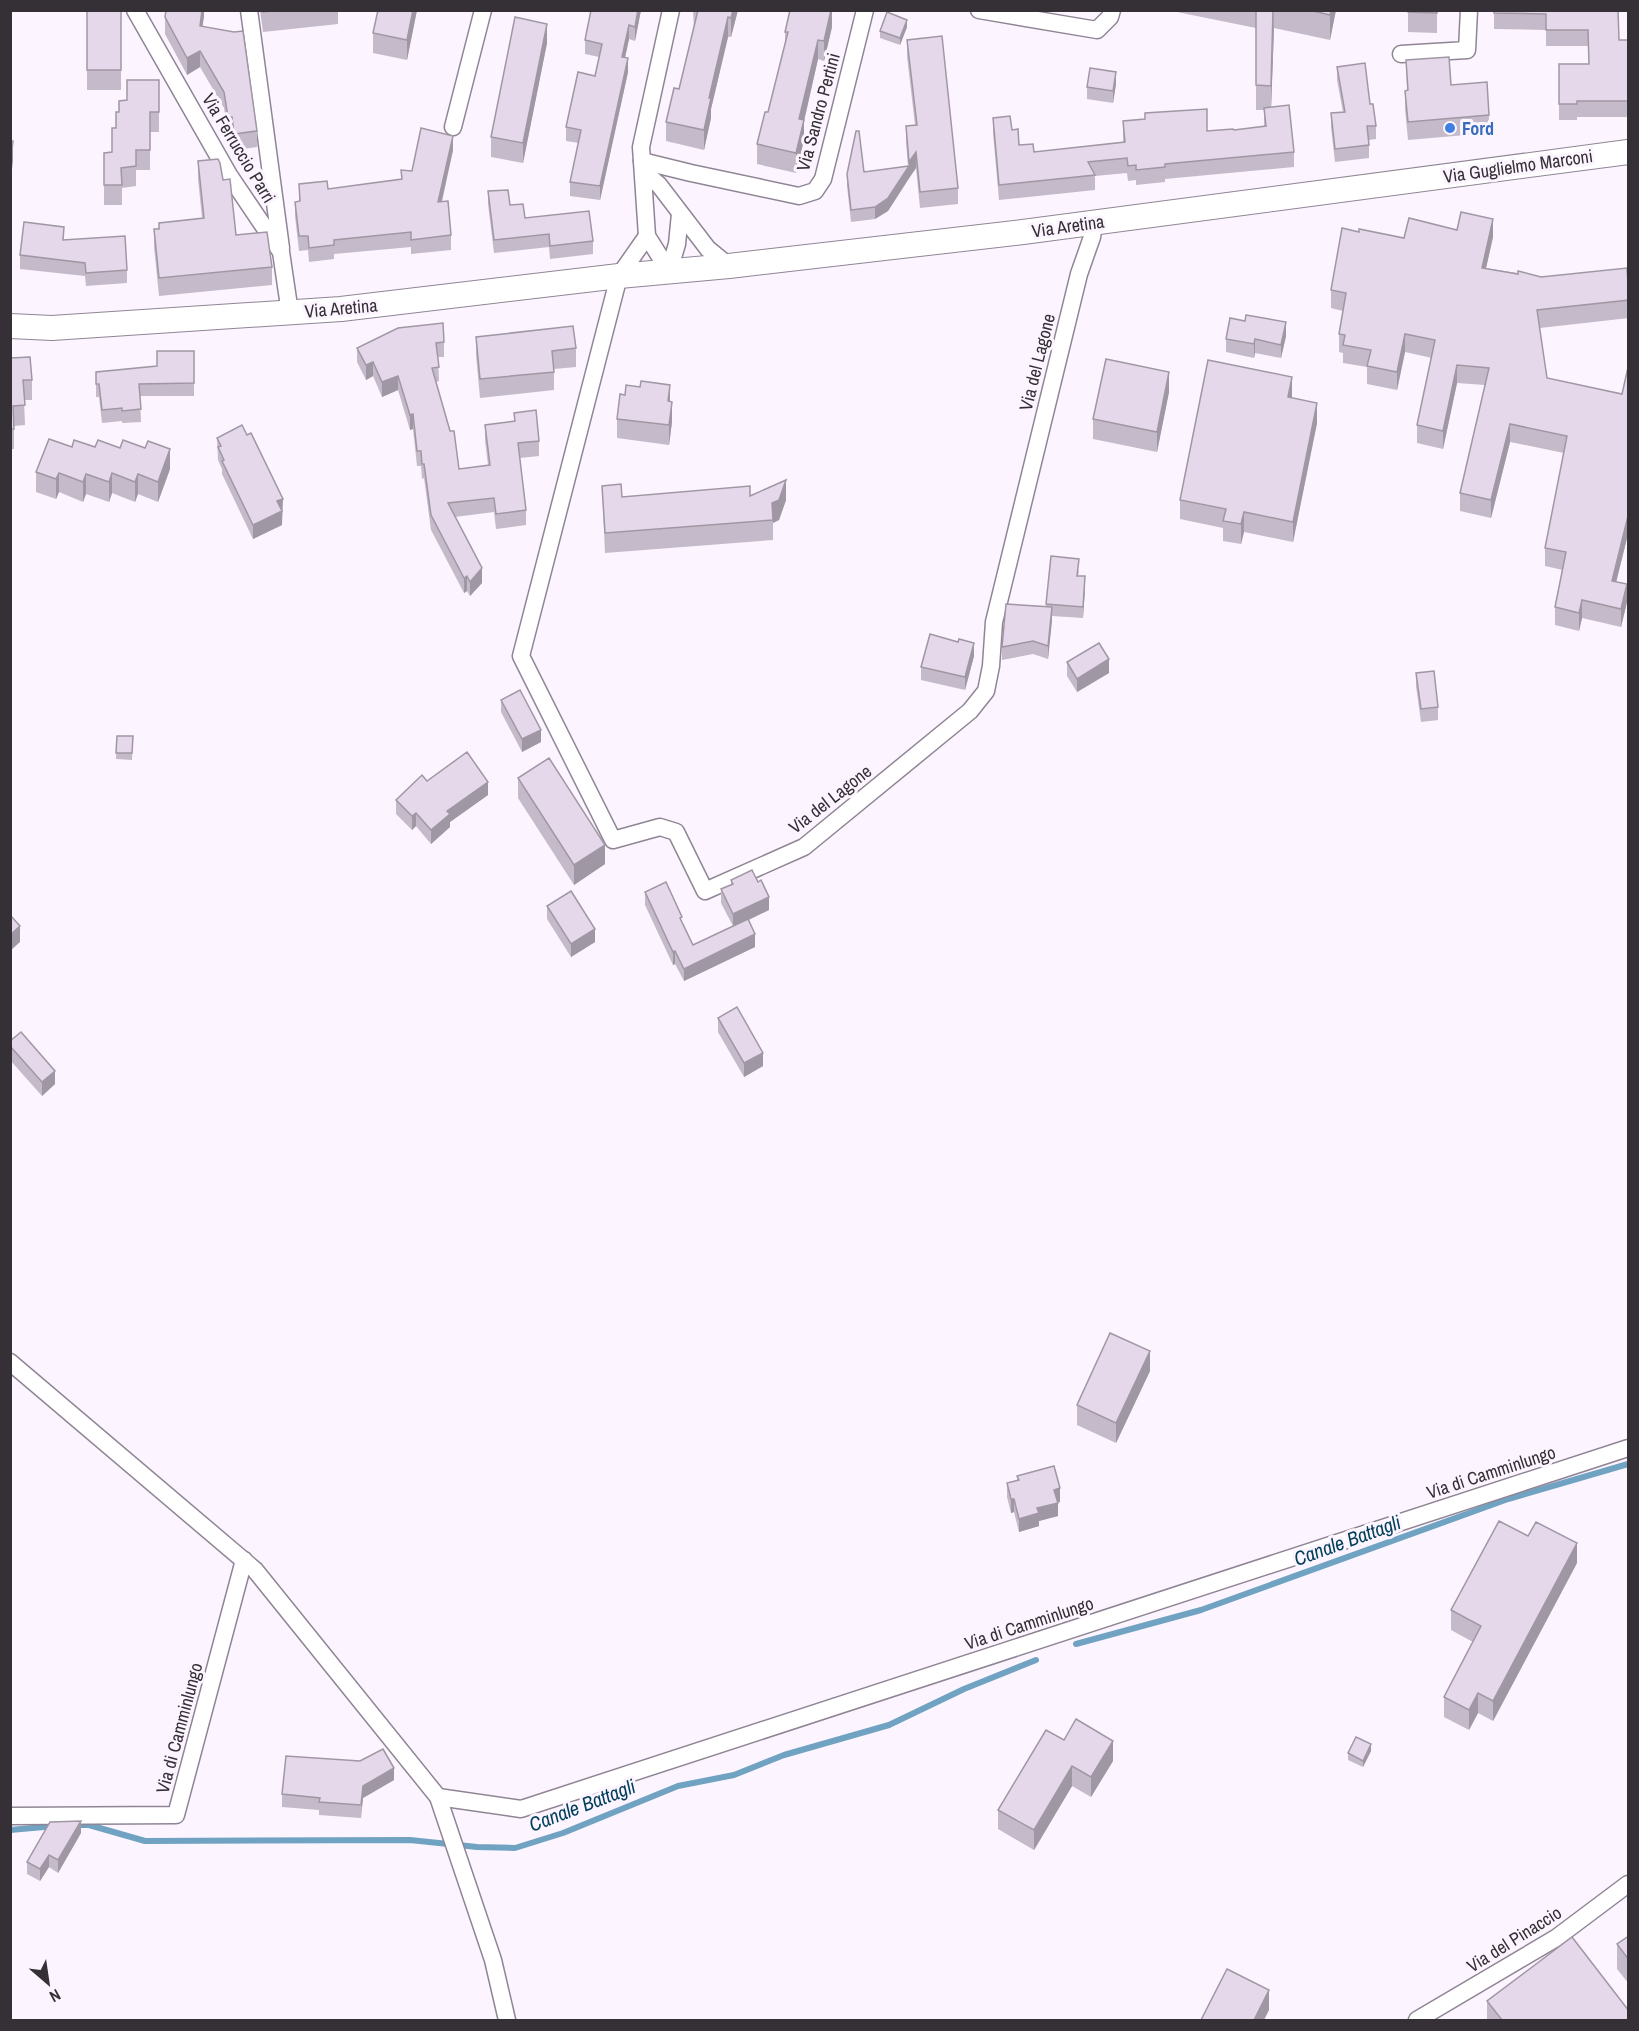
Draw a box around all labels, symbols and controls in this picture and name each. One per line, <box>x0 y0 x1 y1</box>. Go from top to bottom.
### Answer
street label: Via Sandro Pertini <box>790 50 846 174</box>
street label: Via Ferruccio Parri <box>196 89 282 207</box>
place label: Ford <box>1462 116 1494 141</box>
marker: Ford <box>1443 121 1457 135</box>
street label: Via Guglielmo Marconi <box>1442 143 1594 189</box>
street label: Via Aretina <box>1030 209 1106 243</box>
street label: Via Aretina <box>304 292 378 324</box>
street label: Via del Lagone <box>1013 311 1061 413</box>
street label: Via del Lagone <box>783 759 877 839</box>
street label: Via di Camminlungo <box>1423 1439 1559 1505</box>
water label: Canale Battagli <box>1290 1508 1405 1572</box>
street label: Via di Camminlungo <box>961 1590 1097 1656</box>
street label: Via di Camminlungo <box>150 1660 208 1796</box>
water label: Canale Battagli <box>525 1772 640 1838</box>
street label: Via del Pinaccio <box>1462 1900 1566 1978</box>
north arrow <box>18 1953 78 2013</box>
text: N <box>46 1984 65 2008</box>

